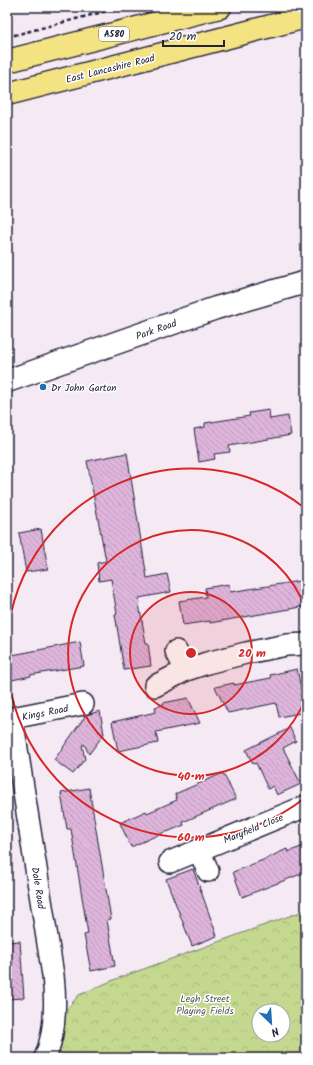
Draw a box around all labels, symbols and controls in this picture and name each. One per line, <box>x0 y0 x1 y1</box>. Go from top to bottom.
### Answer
scale bar <box>163 22 224 48</box>
road number: A580 <box>99 27 129 41</box>
text: 20 m <box>169 27 197 46</box>
street label: East Lancashire Road <box>64 50 157 88</box>
street label: Park Road <box>134 315 180 344</box>
place label: Dr John Garton <box>51 380 117 396</box>
marker: Dr John Garton <box>38 382 48 392</box>
text: 20 m <box>238 644 266 663</box>
centre of rings <box>184 646 198 660</box>
street label: Kings Road <box>21 700 71 725</box>
text: 40 m <box>177 767 205 786</box>
street label: Maryfield Close <box>221 809 286 848</box>
text: 60 m <box>177 828 205 847</box>
street label: Dale Road <box>27 866 49 911</box>
park label: Legh Street Playing Fields <box>176 991 235 1019</box>
north arrow <box>251 1003 291 1043</box>
text: N <box>268 1022 282 1041</box>

